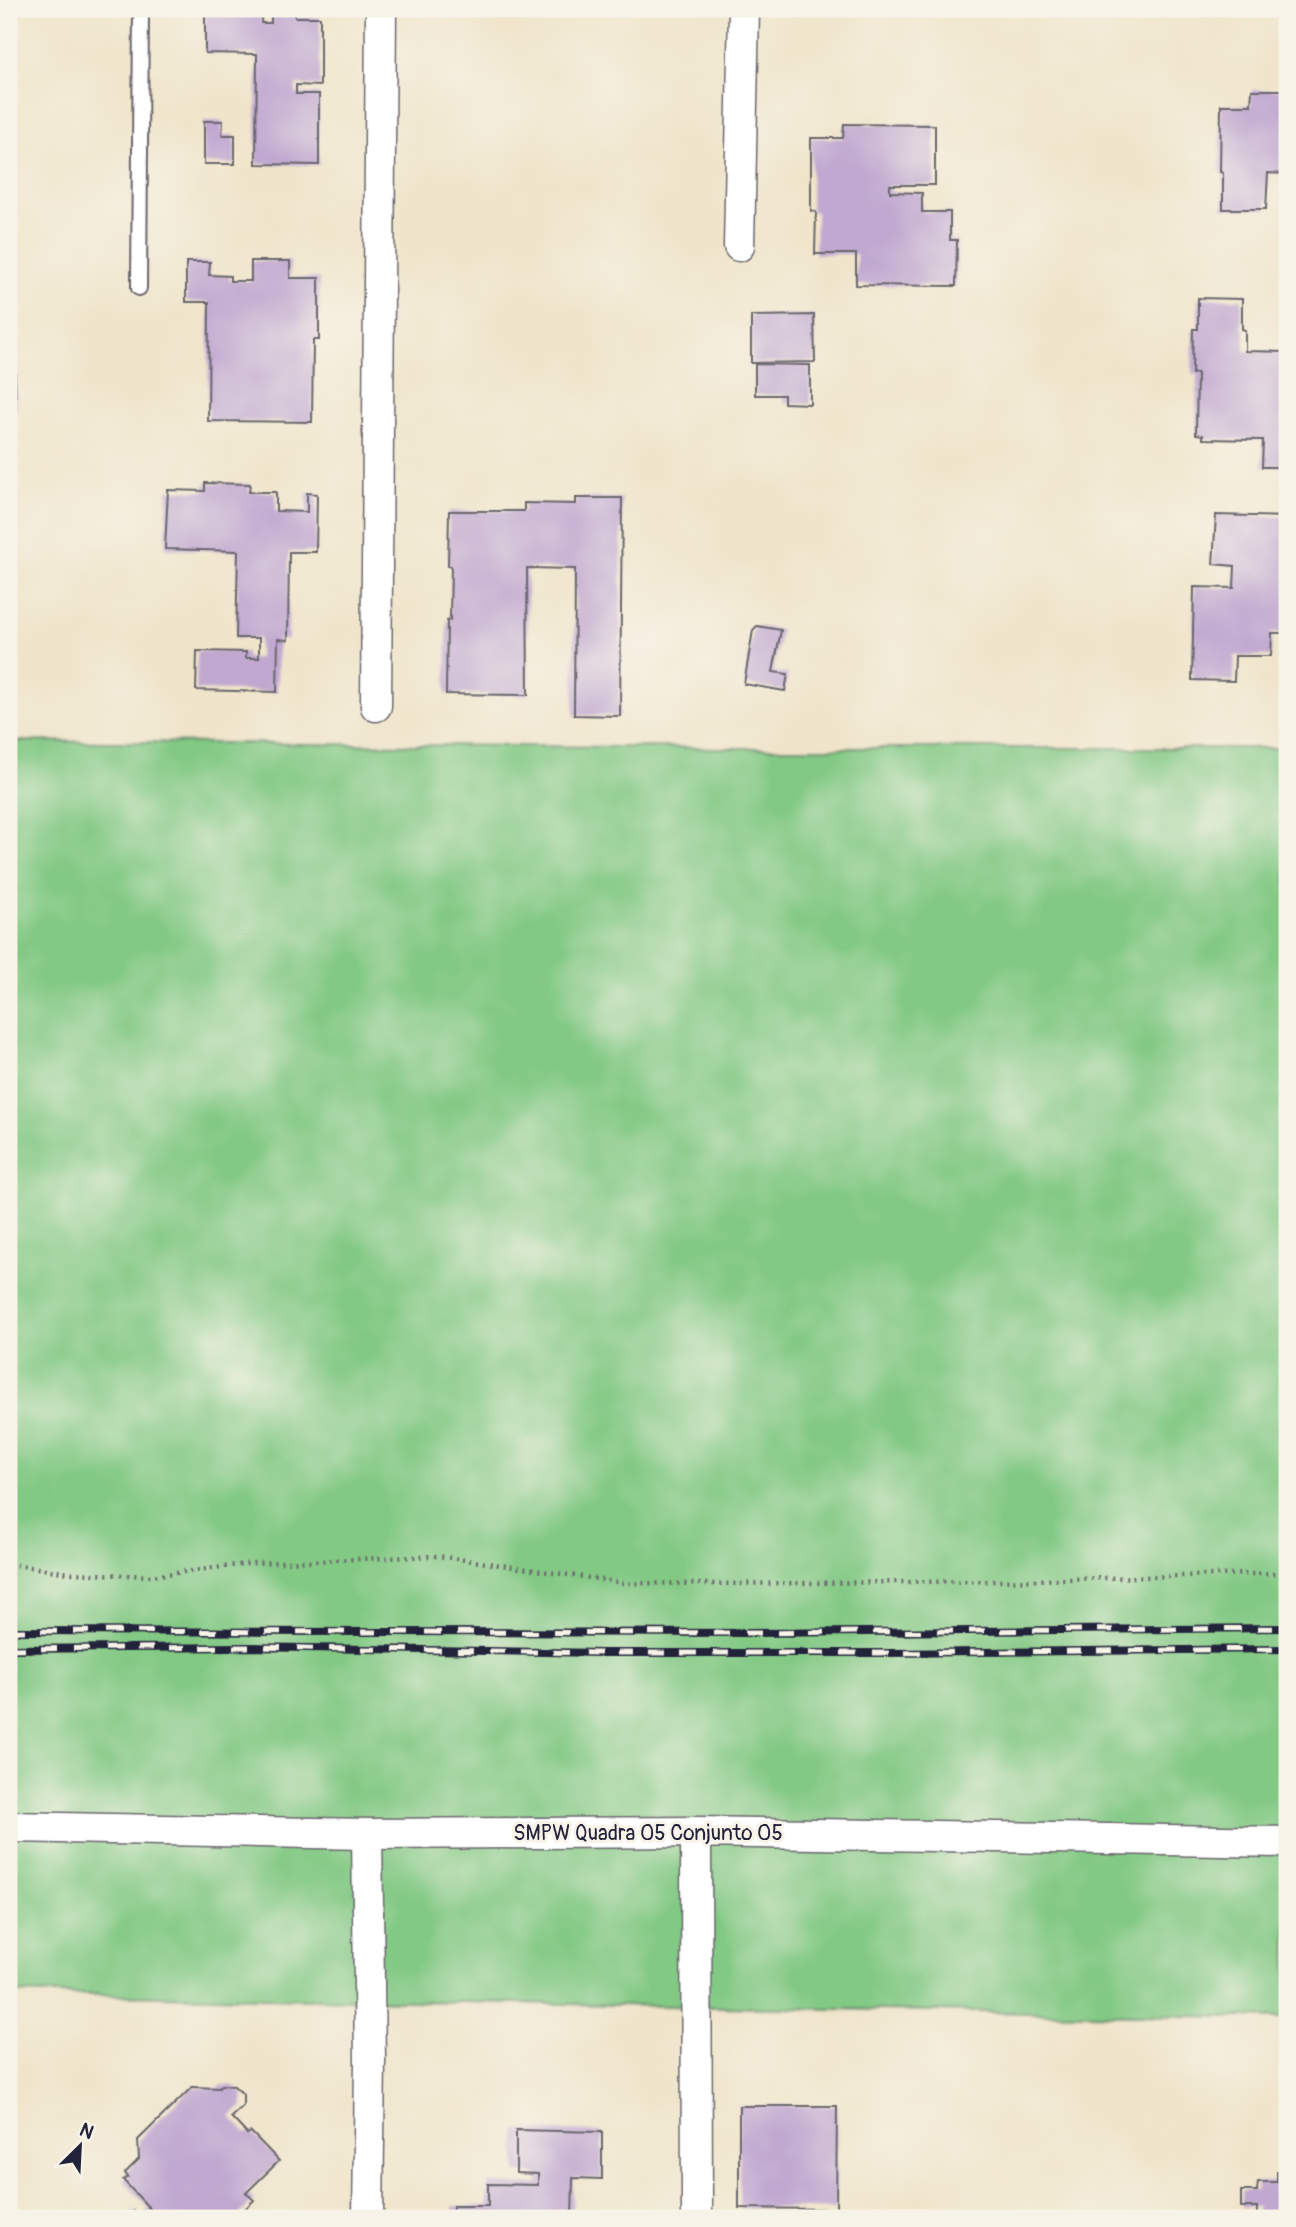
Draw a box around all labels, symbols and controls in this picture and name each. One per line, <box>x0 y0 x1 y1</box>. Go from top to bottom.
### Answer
street label: SMPW Quadra 05 Conjunto 05 <box>513 1820 783 1847</box>
north arrow <box>46 2112 116 2182</box>
text: N <box>76 2118 97 2145</box>

